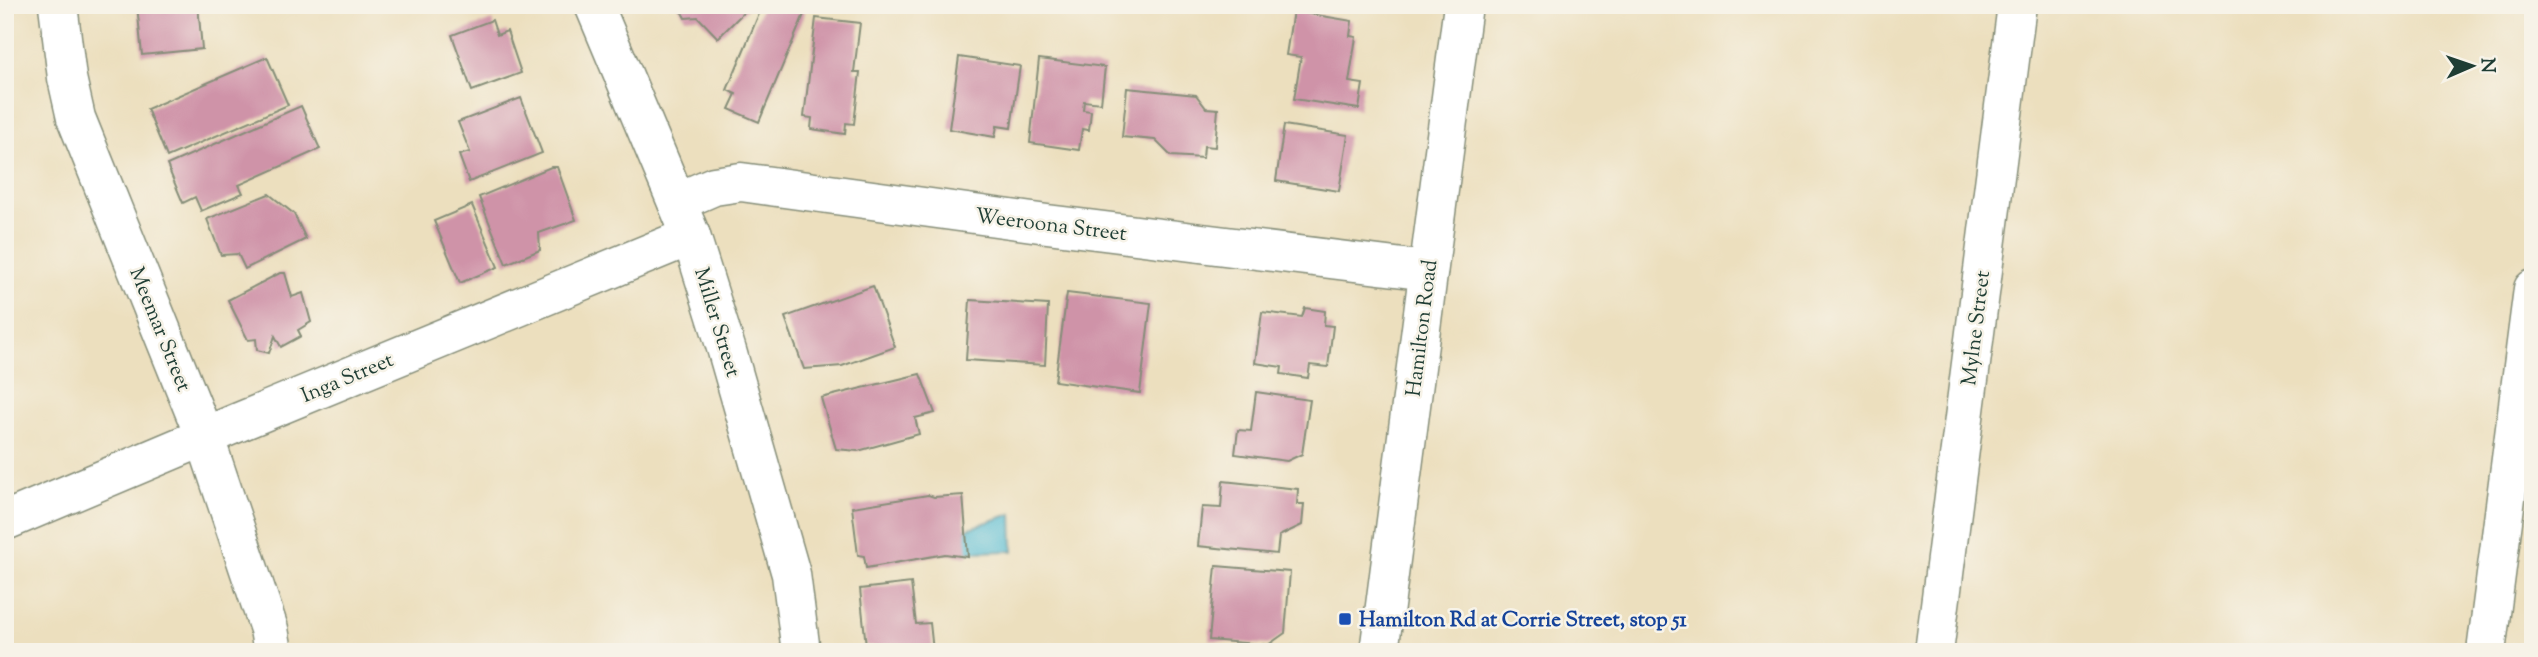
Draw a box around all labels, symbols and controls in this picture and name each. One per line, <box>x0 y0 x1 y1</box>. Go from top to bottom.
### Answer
north arrow <box>2436 32 2506 102</box>
text: N <box>2473 57 2500 74</box>
street label: Weeroona Street <box>973 202 1128 250</box>
street label: Hamilton Road <box>1400 258 1446 399</box>
street label: Meemar Street <box>121 263 198 397</box>
street label: Miller Street <box>685 264 747 381</box>
street label: Mylne Street <box>1955 269 1999 388</box>
street label: Inga Street <box>297 346 399 412</box>
place label: Hamilton Rd at Corrie Street, stop 51 <box>1359 606 1687 636</box>
marker: Hamilton Rd at Corrie Street, stop 51 <box>1337 611 1353 627</box>

